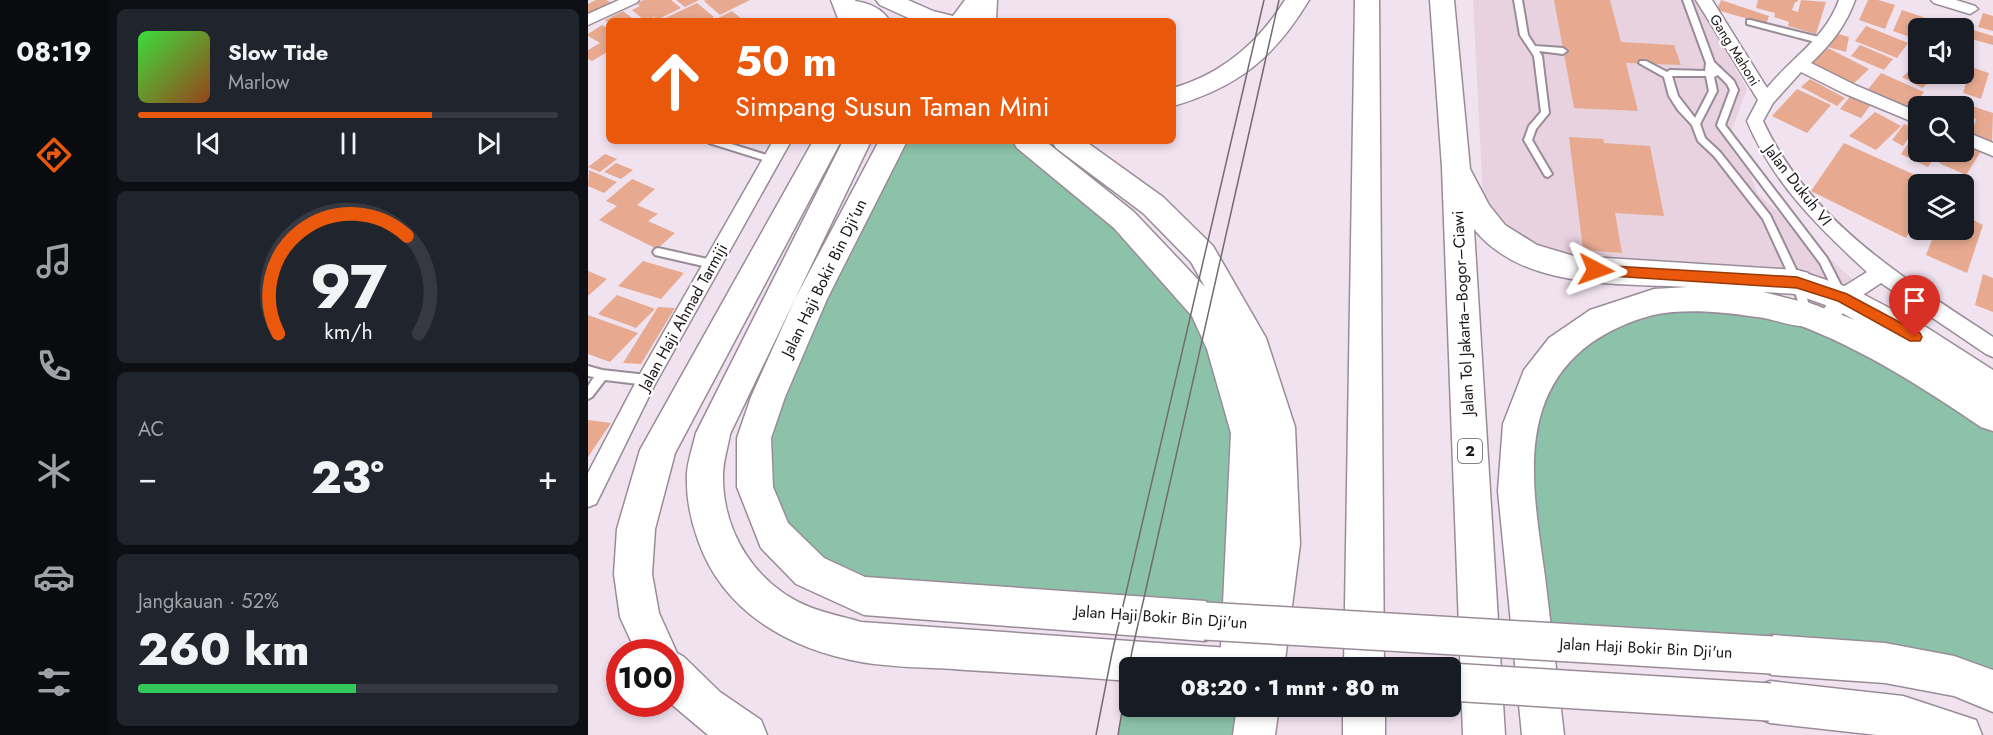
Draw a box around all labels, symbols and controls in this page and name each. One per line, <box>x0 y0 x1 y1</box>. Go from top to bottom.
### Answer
street label: Gang Mahoni <box>1705 10 1765 90</box>
map controls <box>1908 18 1974 240</box>
button: sound <box>1908 18 1974 84</box>
text: 50 m <box>735 31 837 92</box>
text: 08:19 <box>16 32 92 71</box>
text: Slow Tide <box>228 36 328 68</box>
icon: ahead <box>636 42 714 120</box>
text: Marlow <box>228 68 290 97</box>
text: Simpang Susun Taman Mini <box>735 87 1049 126</box>
button: search <box>1908 96 1974 162</box>
icon: previous <box>192 127 225 160</box>
icon: pause <box>332 127 365 160</box>
icon: next <box>472 127 505 160</box>
icon: directions <box>33 134 75 176</box>
street label: Jalan Dukuh VI <box>1757 138 1837 231</box>
button: layers <box>1908 174 1974 240</box>
street label: Jalan Haji Bokir Bin Dji'un <box>775 195 872 363</box>
street label: Jalan Tol Jakarta–Bogor–Ciawi <box>1446 210 1480 418</box>
position arrow <box>1564 238 1628 302</box>
street label: Jalan Haji Ahmad Tarmiji <box>632 239 733 397</box>
icon: music <box>33 240 75 282</box>
text: 97 <box>309 241 387 331</box>
pin <box>1889 275 1940 337</box>
icon: arrive <box>1898 284 1931 317</box>
text: km/h <box>324 316 372 347</box>
icon: phone <box>33 345 75 387</box>
text: AC <box>138 415 164 444</box>
road number: 2 <box>1458 439 1482 463</box>
text: 23° <box>311 445 384 510</box>
icon: climate <box>33 450 75 492</box>
text: − <box>138 454 157 501</box>
text: + <box>538 454 558 501</box>
icon: car <box>33 556 75 598</box>
text: Jangkauan · 52% <box>138 587 279 616</box>
street label: Jalan Haji Bokir Bin Dji'un <box>1072 599 1248 635</box>
text: 260 km <box>138 617 309 682</box>
street label: Jalan Haji Bokir Bin Dji'un <box>1557 632 1733 664</box>
speed limit sign: 100 <box>606 639 684 717</box>
icon: filters <box>33 661 75 703</box>
text: 08:20 · 1 mnt · 80 m <box>1181 671 1399 703</box>

